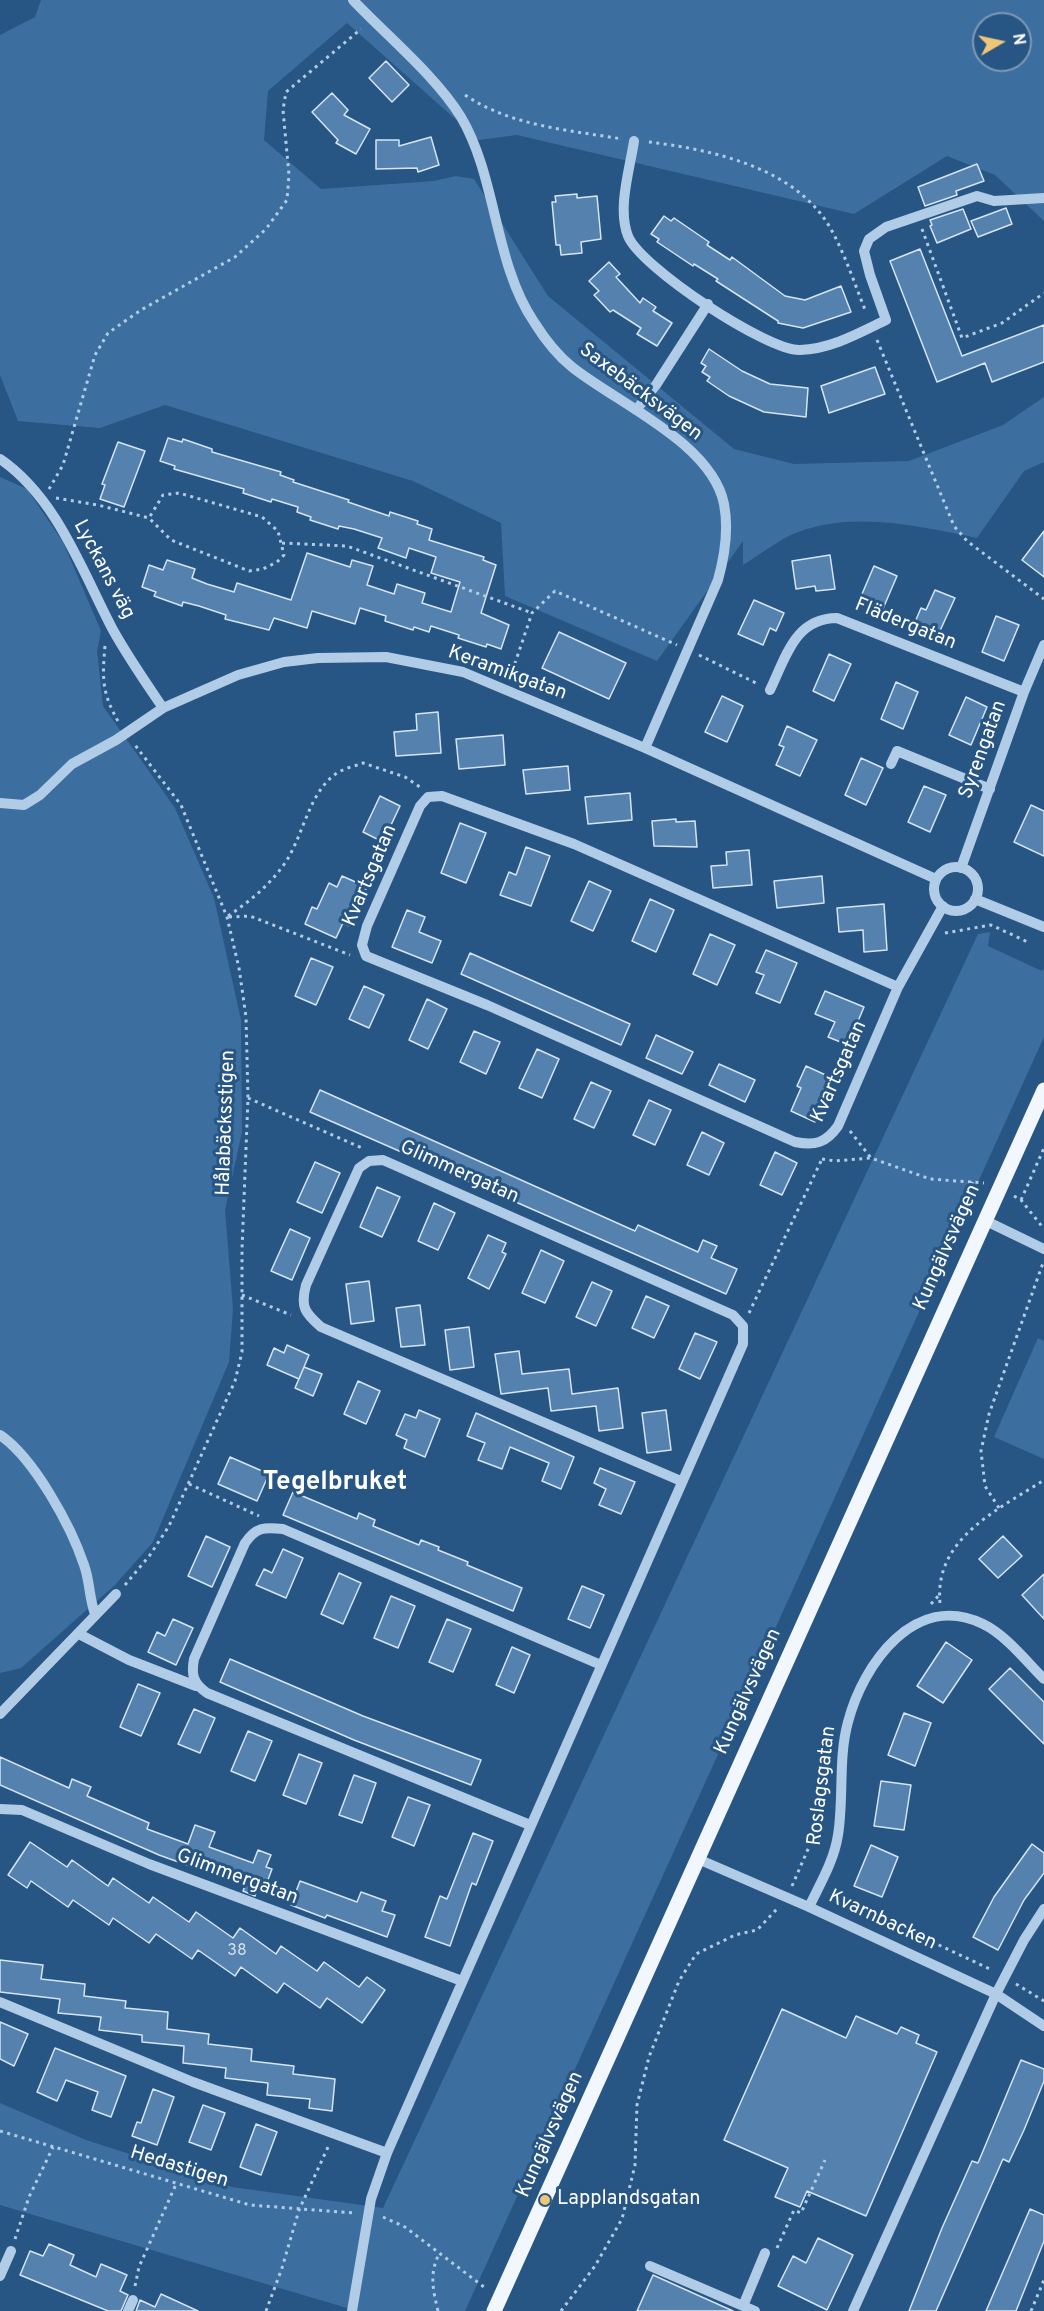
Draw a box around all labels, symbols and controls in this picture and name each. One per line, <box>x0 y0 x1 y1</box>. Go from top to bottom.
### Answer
north arrow <box>972 12 1032 72</box>
text: N <box>1007 32 1029 47</box>
street label: Saxebäcksvägen <box>574 339 706 447</box>
street label: Lyckans väg <box>67 516 139 624</box>
street label: Flädergatan <box>851 594 959 656</box>
street label: Keramikgatan <box>444 641 570 707</box>
street label: Syrengatan <box>955 697 1013 803</box>
street label: Kvartsgatan <box>339 821 403 931</box>
street label: Kvartsgatan <box>807 1017 873 1127</box>
street label: Hålabäcksstigen <box>212 1050 242 1196</box>
street label: Glimmergatan <box>396 1136 522 1210</box>
street label: Kungälvsvägen <box>909 1181 987 1315</box>
district label: Tegelbruket <box>263 1468 407 1500</box>
street label: Kungälvsvägen <box>710 1625 788 1759</box>
street label: Roslagsgatan <box>804 1725 842 1847</box>
street label: Glimmergatan <box>173 1845 301 1911</box>
street label: Kvarnbacken <box>824 1885 940 1957</box>
house number: 38 <box>227 1942 247 1962</box>
street label: Kungälvsvägen <box>512 2068 590 2202</box>
street label: Hedastigen <box>127 2142 231 2194</box>
place label: Lapplandsgatan <box>557 2188 700 2212</box>
marker: Lapplandsgatan <box>538 2193 552 2207</box>

